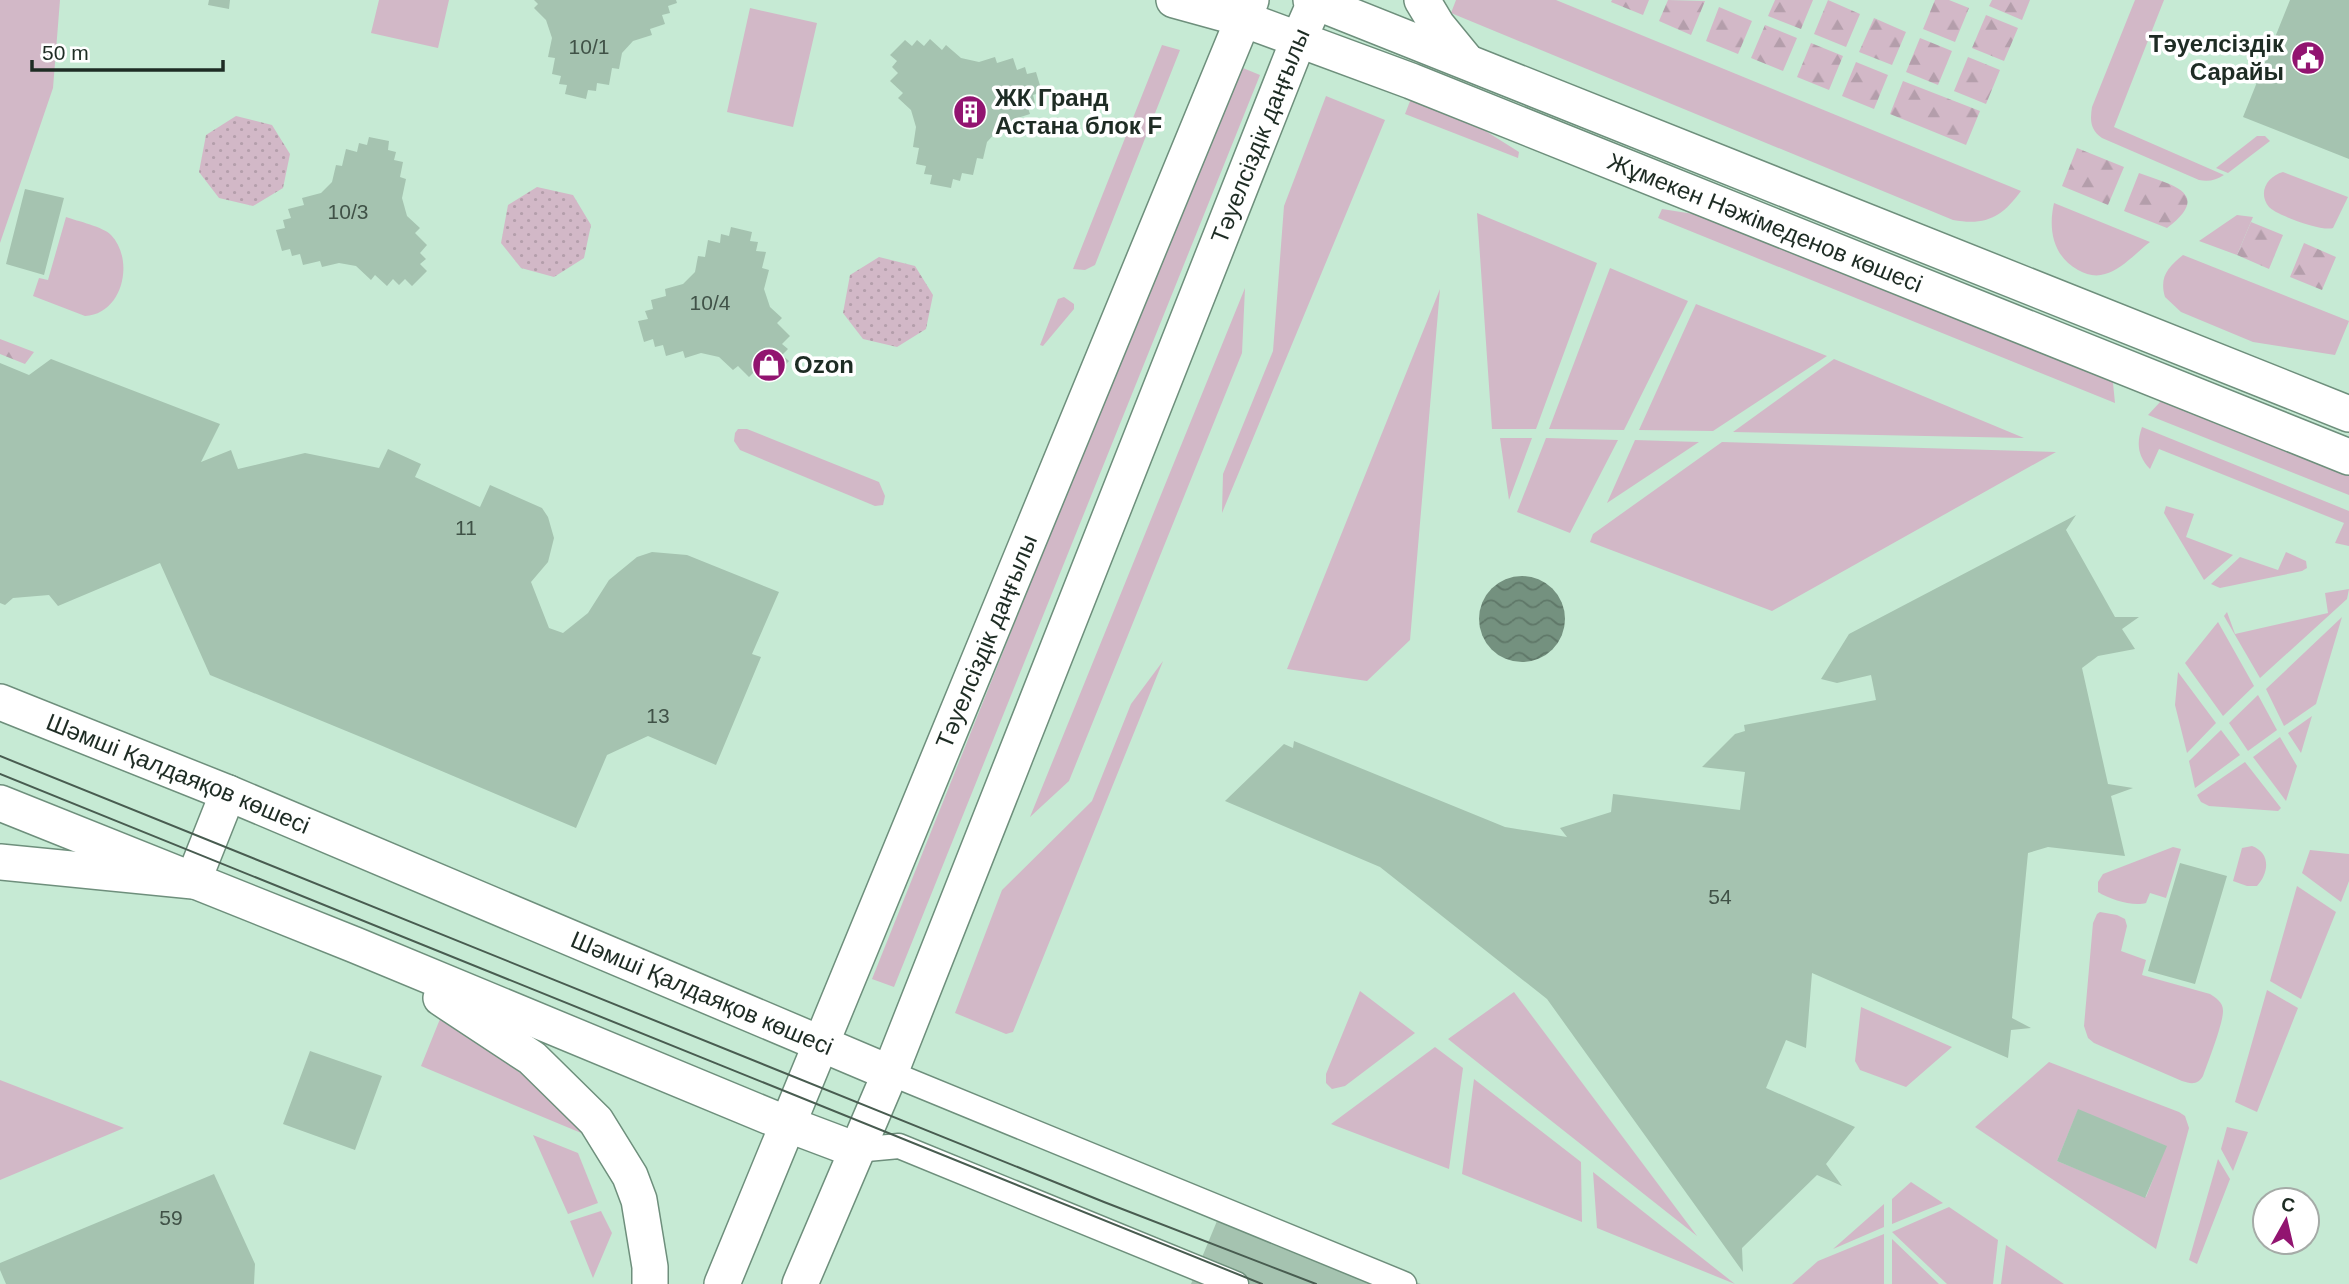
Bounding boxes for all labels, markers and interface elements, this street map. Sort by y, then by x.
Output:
street label: Тәуелсіздік даңғылы [1205,24,1315,247]
scale bar [32,28,222,72]
place label: Тәуелсіздік Сарайы [2149,30,2285,85]
house number: 10/1 [569,35,609,58]
public building icon: Тәуелсіздік Сарайы [2289,39,2327,77]
text: 50 m [42,41,89,64]
place label: ЖК Гранд Астана блок F [994,84,1162,139]
building icon: ЖК Гранд Астана блок F [951,93,989,131]
street label: Жұмекен Нәжімеденов көшесі [1604,147,1926,298]
house number: 10/3 [328,200,368,223]
house number: 10/4 [690,291,731,314]
shop icon: Ozon [750,346,788,384]
place label: Ozon [794,351,854,378]
house number: 11 [455,516,477,539]
street label: Тәуелсіздік даңғылы [930,530,1042,752]
house number: 13 [646,704,670,727]
street label: Шәмші Қалдаяқов көшесі [43,708,314,839]
house number: 54 [1708,885,1732,908]
street label: Шәмші Қалдаяқов көшесі [567,926,837,1060]
north arrow [2251,1186,2321,1256]
text: С [2280,1193,2297,1216]
house number: 59 [159,1206,183,1229]

